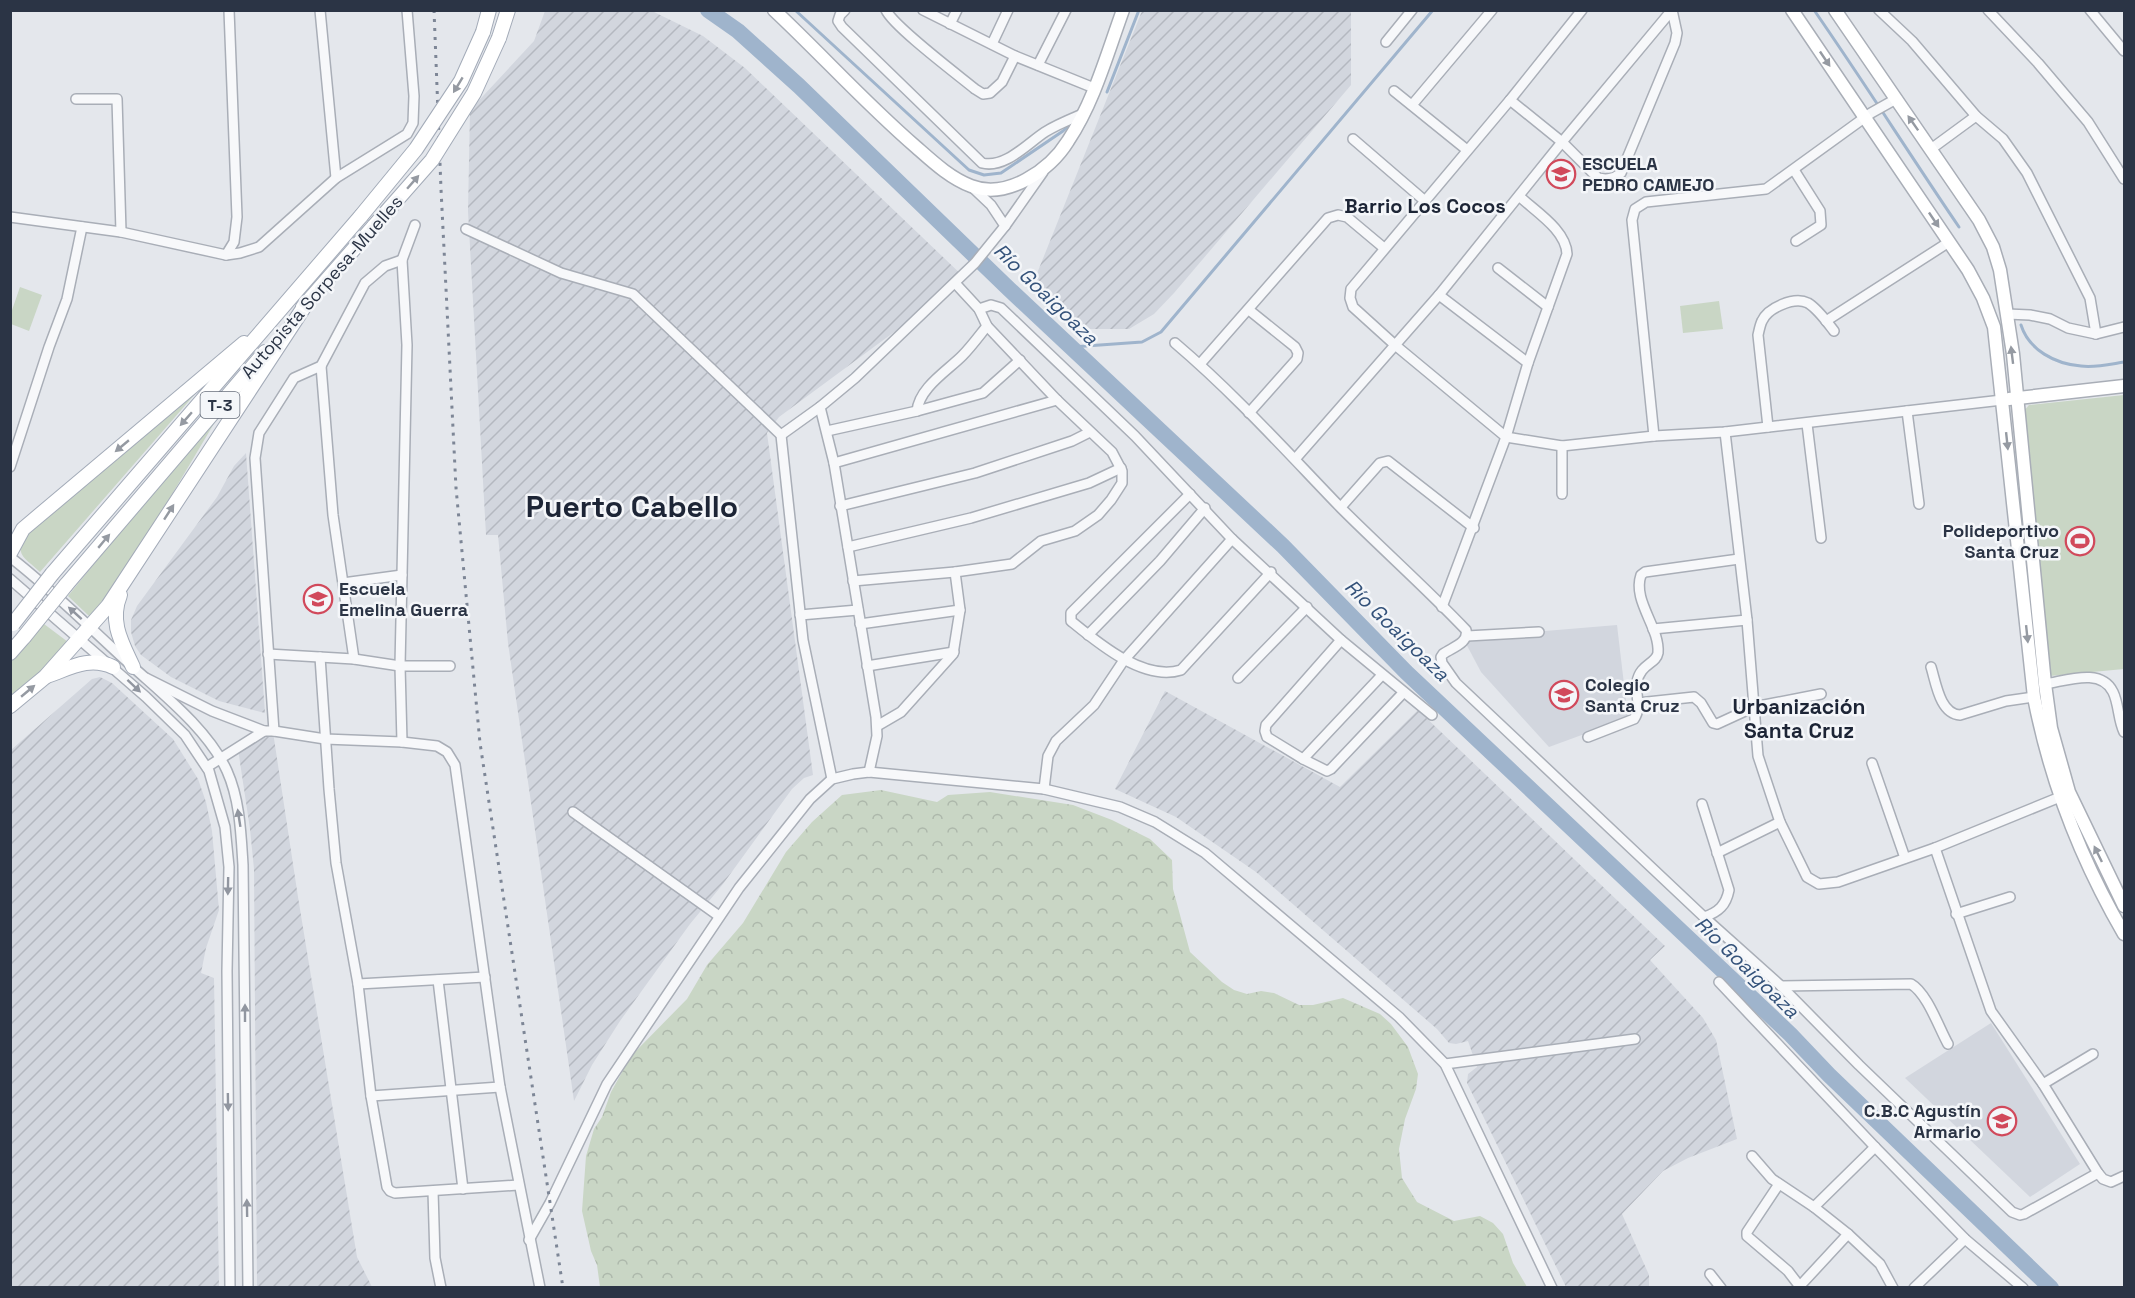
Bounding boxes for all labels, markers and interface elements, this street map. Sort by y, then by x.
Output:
one-way arrow [1819,51,1830,67]
one-way arrow [452,77,463,93]
one-way arrow [1907,115,1919,131]
place label: ESCUELA PEDRO CAMEJO [1582,152,1714,196]
school or university icon: ESCUELA PEDRO CAMEJO [1545,158,1577,190]
one-way arrow [406,174,419,189]
street label: Autopista Sorpesa-Muelles [236,190,407,383]
district label: Barrio Los Cocos [1344,193,1506,219]
one-way arrow [1929,212,1940,229]
water label: Río Goaigoaza [988,238,1104,351]
one-way arrow [2008,345,2017,364]
road number: T-3 [200,392,240,418]
one-way arrow [180,411,193,427]
one-way arrow [2002,431,2012,450]
one-way arrow [115,439,130,452]
district label: Puerto Cabello [526,487,738,526]
one-way arrow [163,504,174,520]
place label: Polideportivo Santa Cruz [1943,519,2059,563]
sports icon: Polideportivo Santa Cruz [2064,525,2096,557]
one-way arrow [97,534,110,549]
water label: Río Goaigoaza [1339,574,1455,687]
place label: Escuela Emelina Guerra [339,577,469,621]
school or university icon: Escuela Emelina Guerra [302,583,334,615]
one-way arrow [68,607,83,620]
one-way arrow [2023,625,2032,644]
place label: Colegio Santa Cruz [1585,673,1679,717]
one-way arrow [126,679,141,692]
school or university icon: Colegio Santa Cruz [1548,679,1580,711]
one-way arrow [20,685,36,698]
district label: Urbanización Santa Cruz [1733,693,1865,744]
one-way arrow [234,809,243,828]
one-way arrow [2094,845,2103,862]
one-way arrow [223,876,233,895]
water label: Río Goaigoaza [1689,911,1805,1024]
one-way arrow [240,1004,250,1023]
one-way arrow [223,1092,233,1111]
place label: C.B.C Agustín Armario [1864,1099,1981,1143]
school or university icon: C.B.C Agustín Armario [1986,1105,2018,1137]
one-way arrow [242,1199,252,1218]

